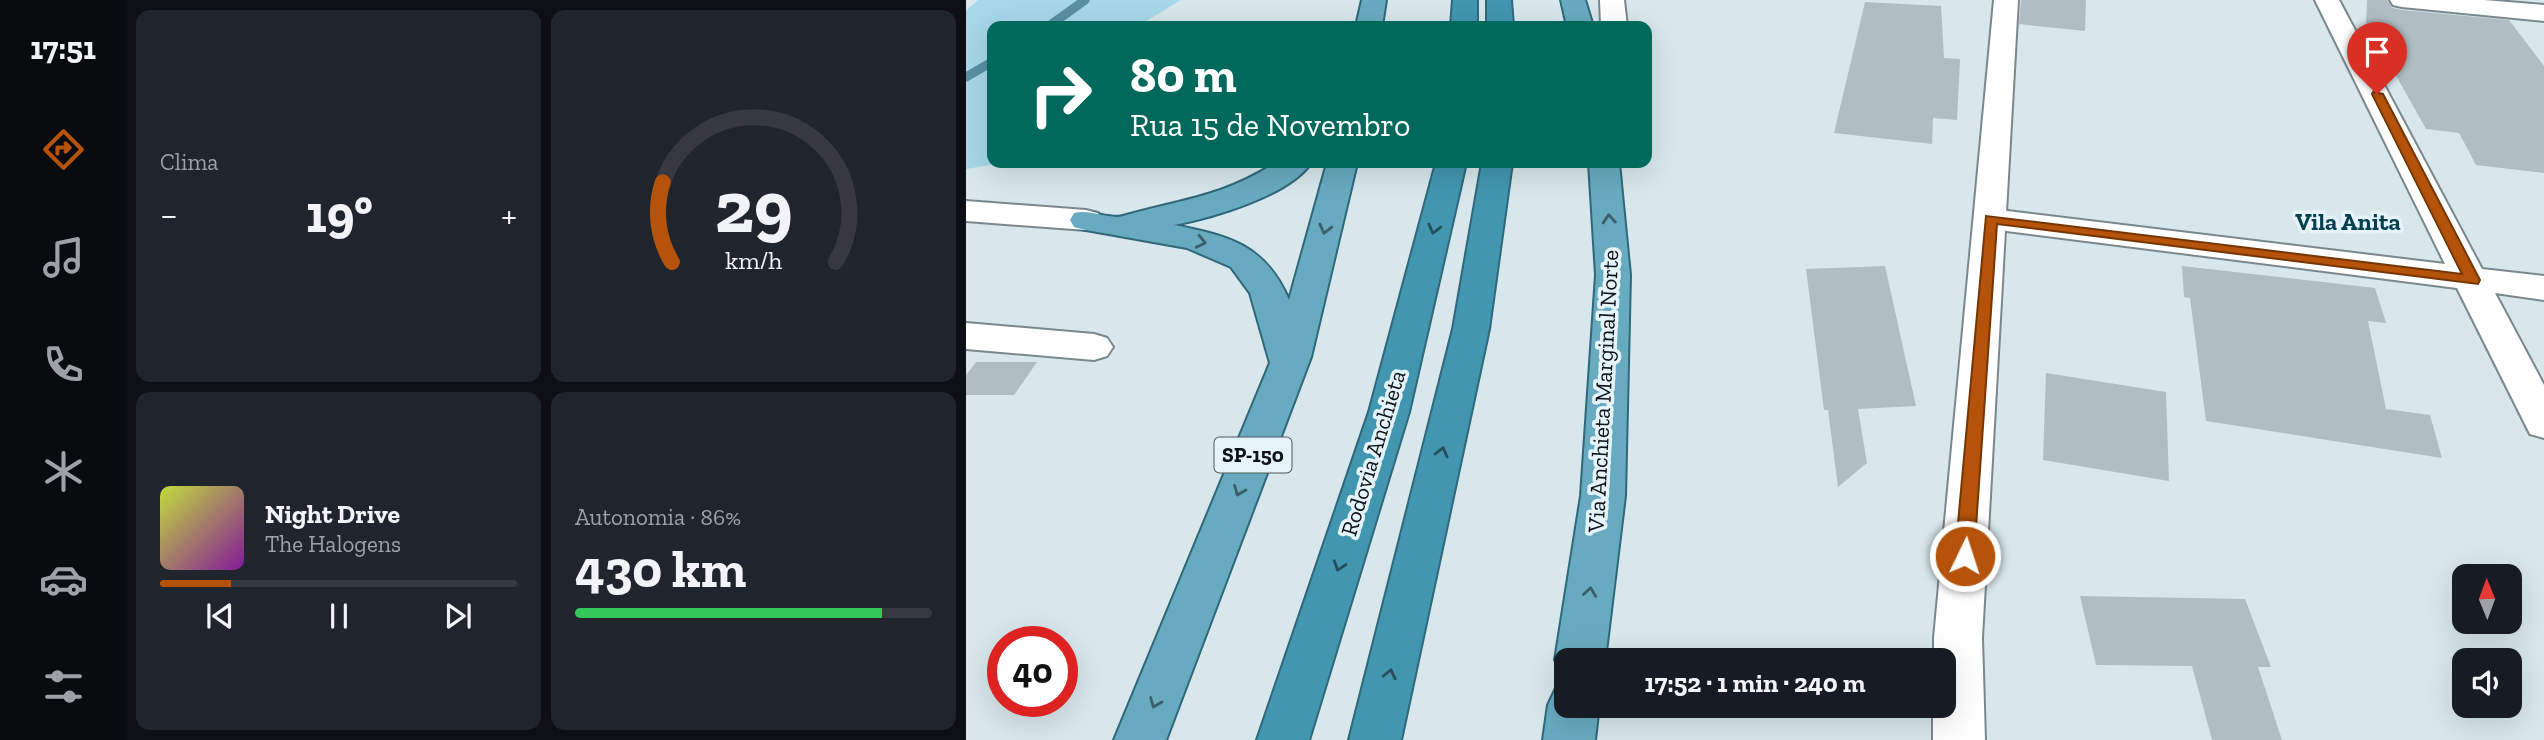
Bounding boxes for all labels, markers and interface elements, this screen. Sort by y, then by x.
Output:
pin [2347,22,2407,94]
text: 17:51 [30,29,96,67]
icon: arrive [2358,33,2396,71]
text: 80 m [1130,46,1237,105]
icon: right [1015,49,1106,140]
text: Rua 15 de Novembro [1130,106,1410,144]
icon: directions [39,125,88,174]
text: Clima [160,148,218,176]
text: 29 [714,163,793,251]
text: 19° [306,183,373,245]
text: − [160,192,178,238]
text: + [501,192,517,238]
district label: Vila Anita [2295,207,2401,236]
one-way arrow [1602,213,1617,224]
one-way arrow [1319,223,1333,235]
one-way arrow [1428,223,1442,235]
icon: music [39,233,88,282]
one-way arrow [1195,234,1207,249]
text: km/h [725,245,782,275]
street label: Via Anchieta Marginal Norte [1582,249,1624,534]
icon: phone [39,340,88,389]
street label: Rodovia Anchieta [1334,367,1412,539]
road number: SP-150 [1214,438,1292,472]
one-way arrow [1434,446,1448,458]
icon: climate [39,447,88,496]
one-way arrow [1233,484,1247,496]
text: Night Drive [265,498,400,530]
text: Autonomia · 86% [575,503,741,531]
position arrow [1928,519,2002,593]
text: The Halogens [265,530,401,558]
text: 430 km [575,538,746,600]
icon: car [39,555,88,604]
one-way arrow [1333,559,1347,571]
north arrow [2452,564,2522,634]
map controls [2452,564,2522,718]
one-way arrow [1582,586,1597,598]
icon: previous [201,597,239,635]
icon: pause [320,597,358,635]
icon: next [439,597,477,635]
speed limit sign: 40 [987,626,1078,717]
button: sound [2452,648,2522,718]
icon: filters [39,662,88,711]
text: 17:52 · 1 min · 240 m [1645,667,1865,699]
one-way arrow [1382,668,1397,680]
one-way arrow [1149,696,1163,708]

